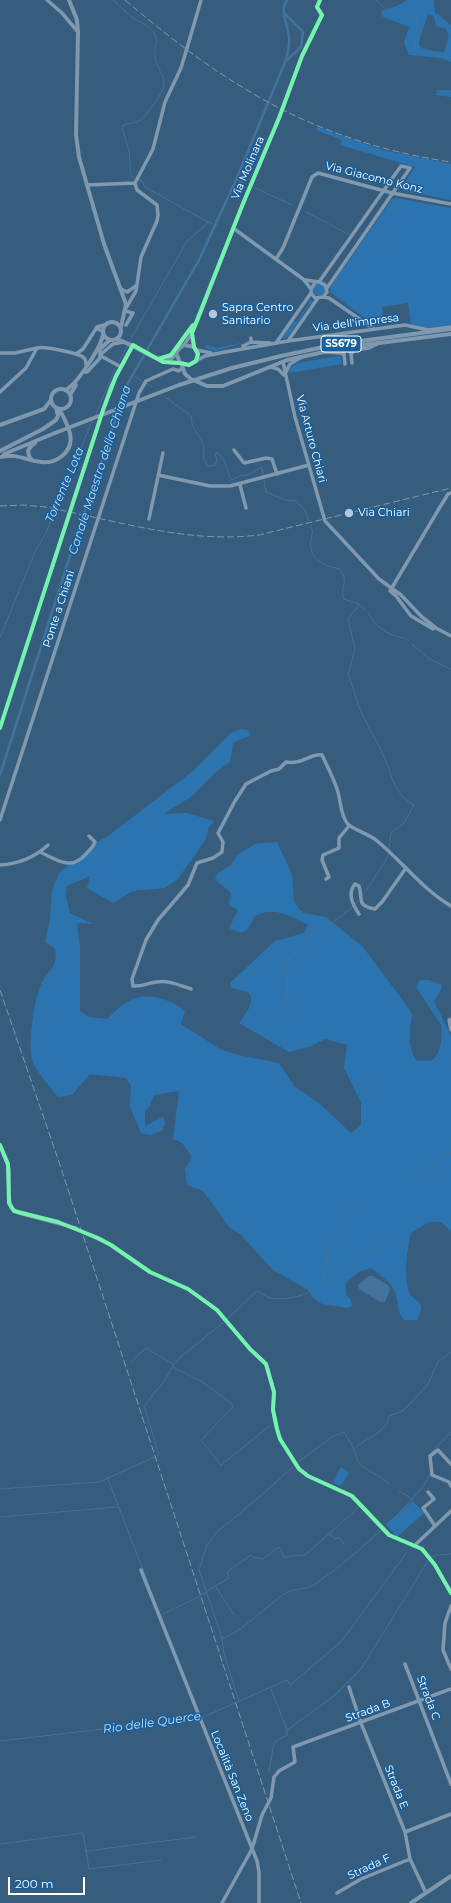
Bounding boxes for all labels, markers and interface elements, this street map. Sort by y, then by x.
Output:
street label: Via Molinara [229,134,267,202]
street label: Via Giacomo Konz [324,160,424,196]
place label: Sapra Centro Sanitario [222,301,293,327]
marker: Sapra Centro Sanitario [207,308,219,320]
street label: Via dell'impresa [312,311,400,335]
road number: SS679 [321,336,361,352]
water label: Canale Maestro della Chiana [66,384,134,556]
street label: Via Arturo Chiari [293,394,329,484]
water label: Torrente Lota [43,445,87,525]
place label: Via Chiari [358,506,410,520]
marker: Via Chiari [343,507,355,519]
street label: Ponte a Chiani [40,569,78,649]
street label: Strada C [414,1674,442,1722]
street label: Strada B [344,1697,392,1725]
water label: Rio delle Querce [102,1709,202,1737]
street label: Località San Zeno [208,1729,256,1823]
street label: Strada E [381,1763,411,1811]
street label: Strada F [346,1851,392,1883]
scale bar [10,1869,87,1895]
text: 200 m [15,1876,54,1891]

